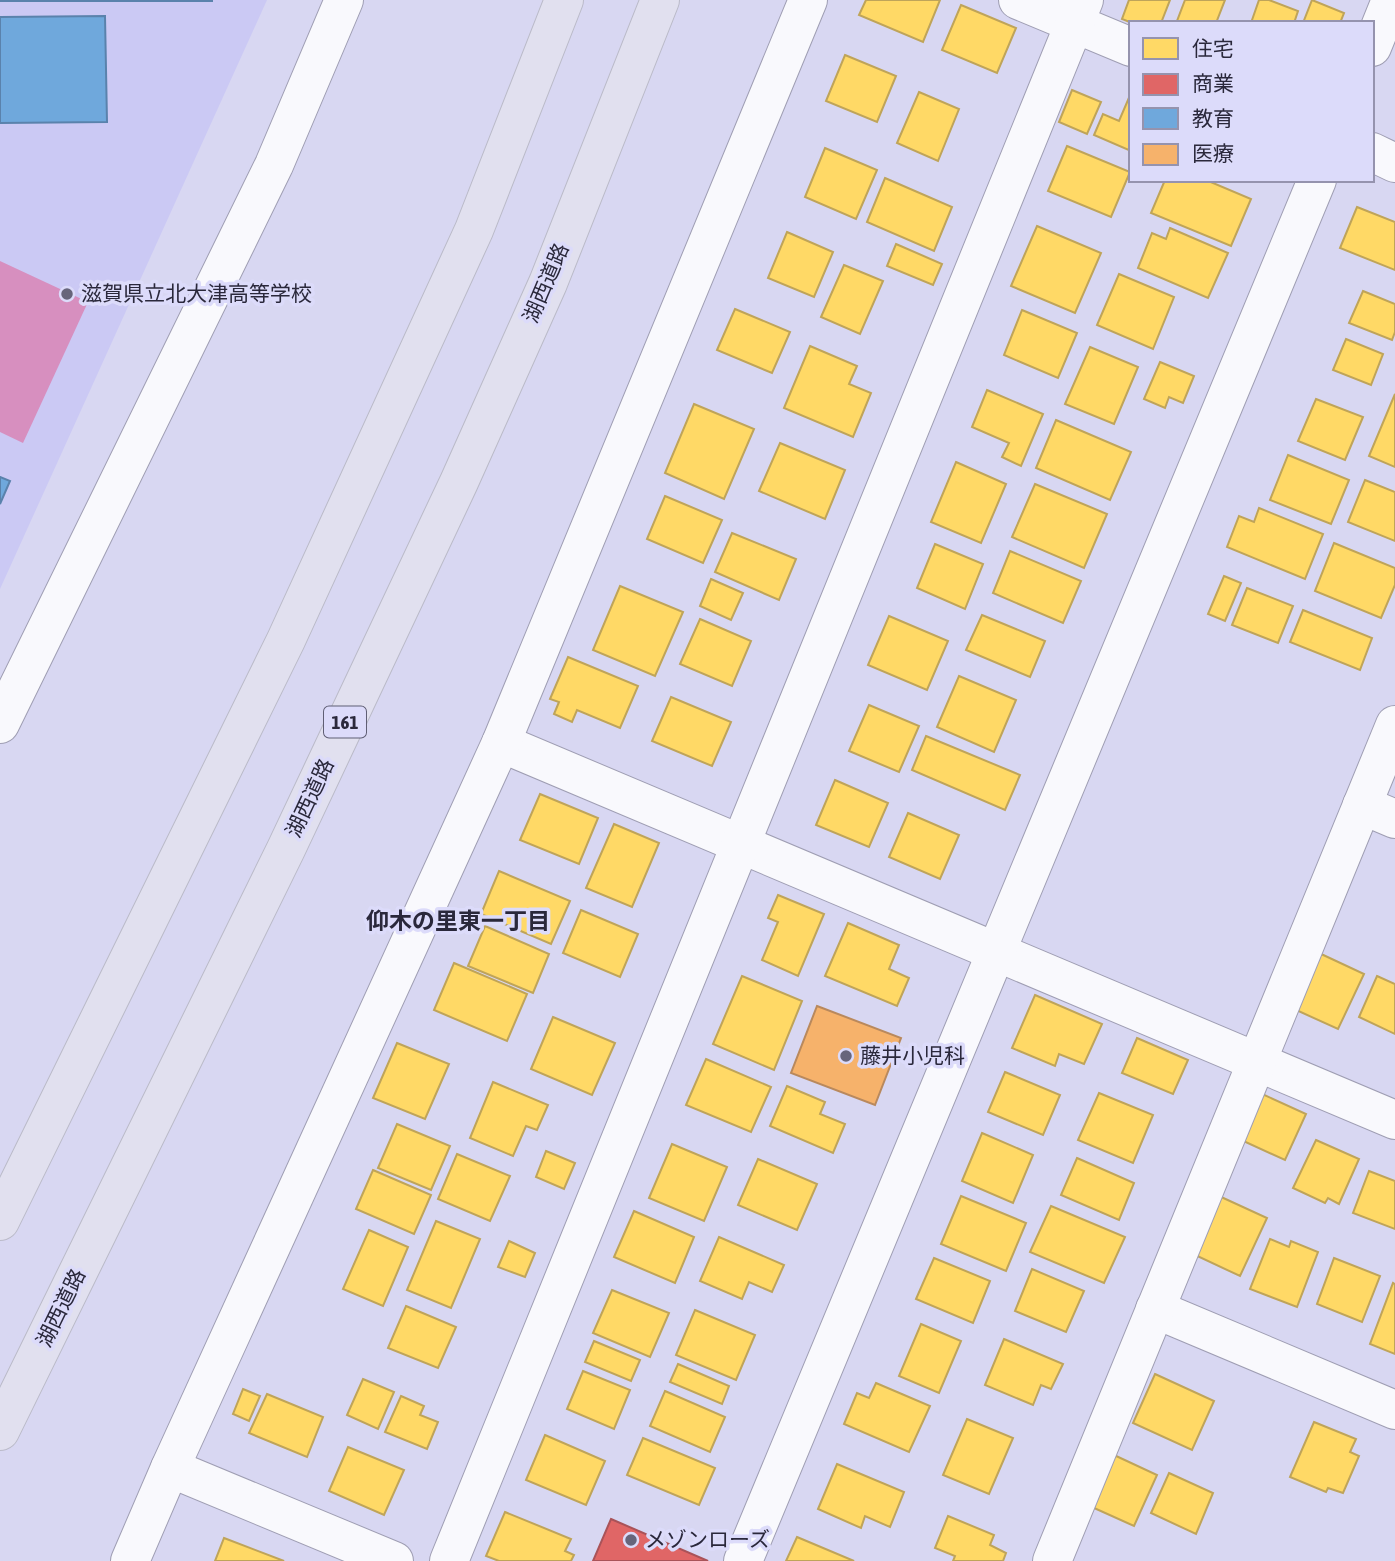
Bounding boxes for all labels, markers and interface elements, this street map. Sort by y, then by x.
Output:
legend [1129,21,1374,182]
text: 住宅 [1192,36,1234,60]
text: 商業 [1192,71,1234,95]
text: 教育 [1192,106,1234,130]
text: 医療 [1192,141,1234,165]
street label: 湖西道路 [518,239,573,326]
place label: 滋賀県立北大津高等学校 [81,281,312,305]
marker: 滋賀県立北大津高等学校 [59,286,75,302]
road number: 161 [324,706,366,737]
street label: 湖西道路 [280,754,338,841]
district label: 仰木の里東一丁目 [366,908,550,934]
place label: 藤井小児科 [860,1043,965,1067]
marker: 藤井小児科 [838,1048,854,1064]
street label: 湖西道路 [31,1265,89,1351]
place label: メゾンローズ [645,1527,770,1551]
marker: メゾンローズ [623,1532,639,1548]

